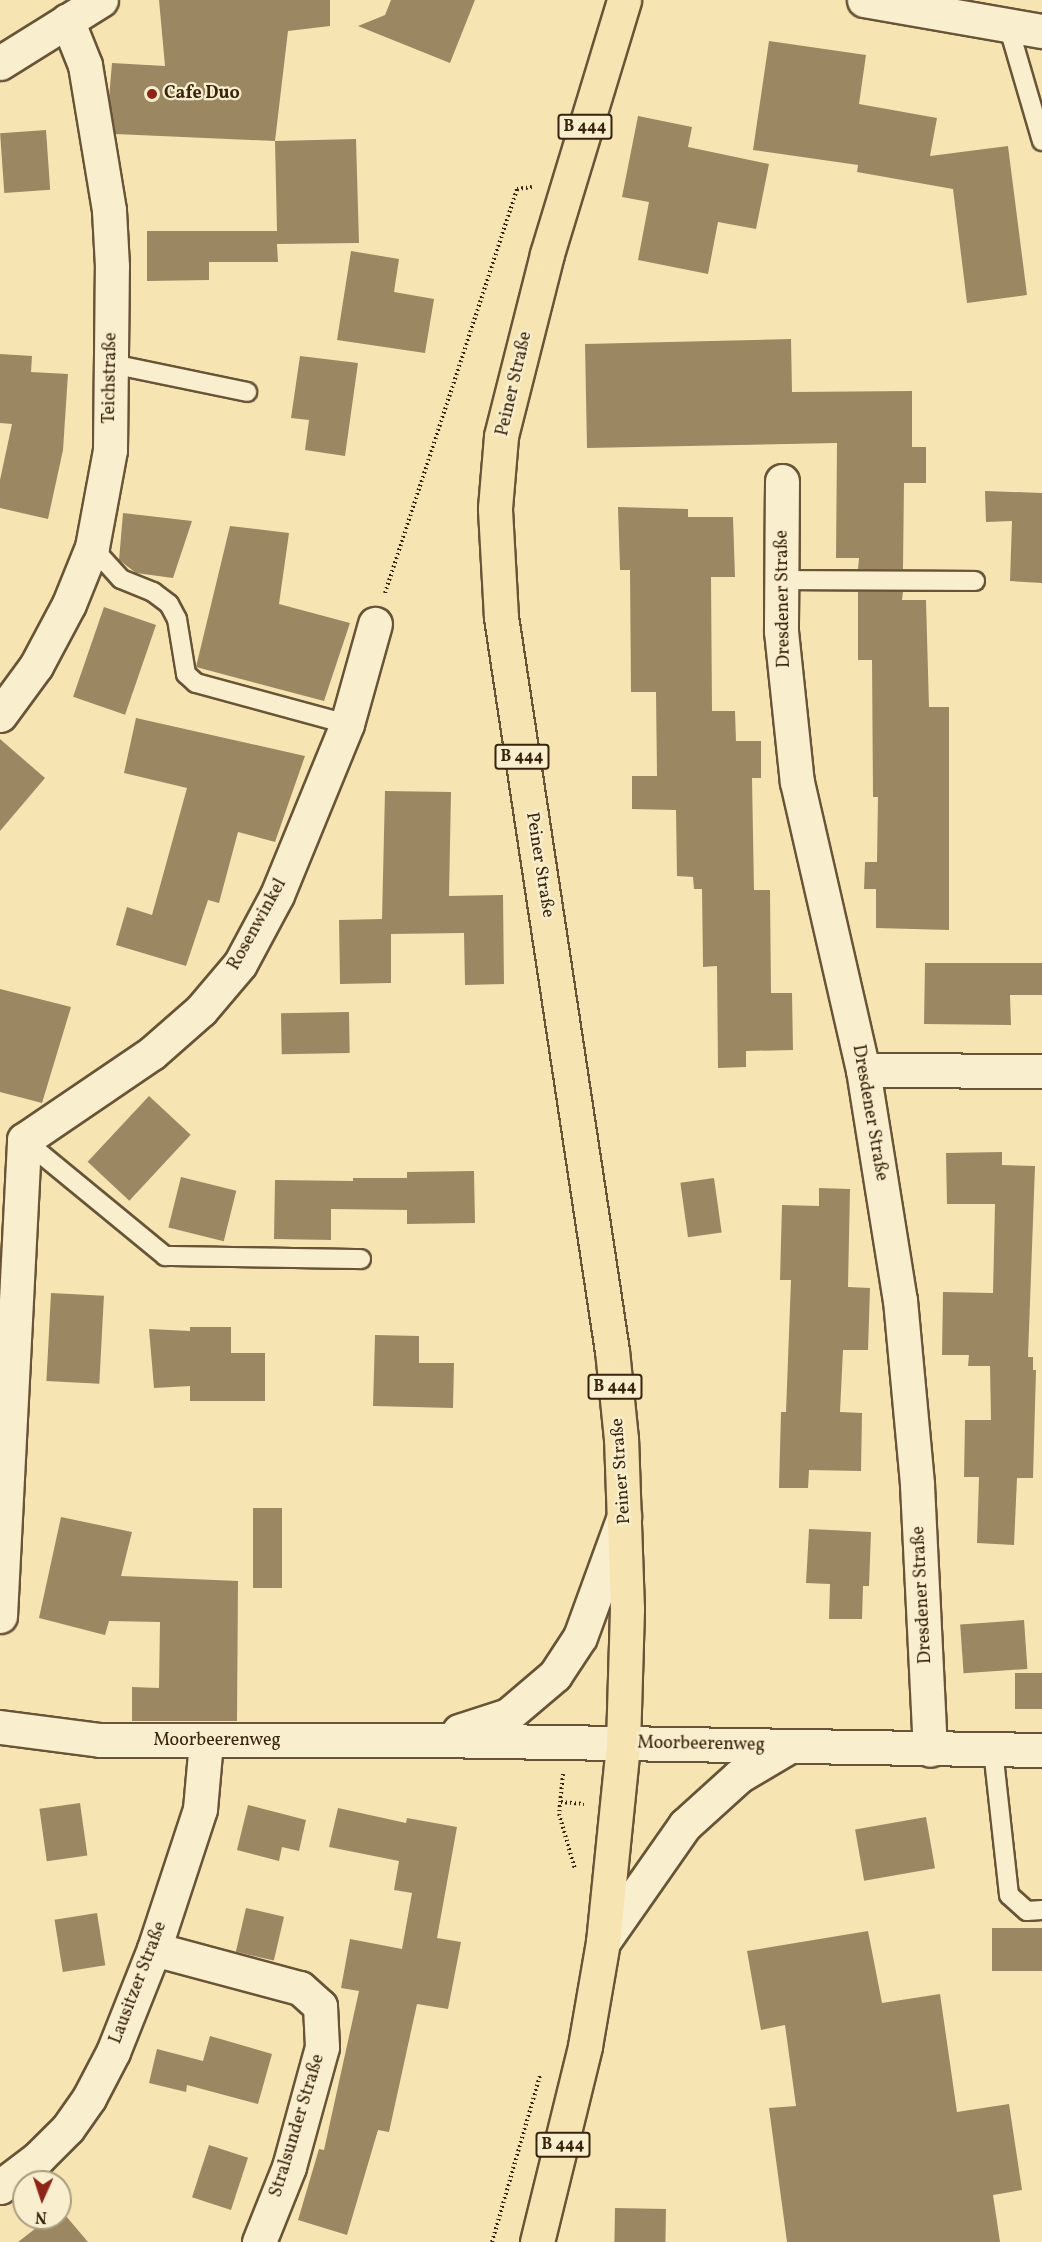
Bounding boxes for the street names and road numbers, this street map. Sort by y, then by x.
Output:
road number: B 444 [556,114,614,140]
street label: Peiner Straße [492,330,538,438]
street label: Teichstraße [99,332,123,424]
street label: Dresdener Straße [772,530,796,668]
road number: B 444 [494,744,550,770]
street label: Peiner Straße [520,811,558,919]
street label: Rosenwinkel [224,875,292,975]
street label: Dresdener Straße [846,1043,892,1183]
road number: B 444 [586,1374,644,1400]
street label: Peiner Straße [608,1417,636,1525]
street label: Dresdener Straße [909,1525,937,1665]
street label: Moorbeerenweg [153,1730,281,1752]
street label: Moorbeerenweg [637,1733,765,1757]
street label: Lausitzer Straße [106,1919,172,2047]
street label: Stralsunder Straße [266,2052,330,2200]
road number: B 444 [534,2132,592,2158]

